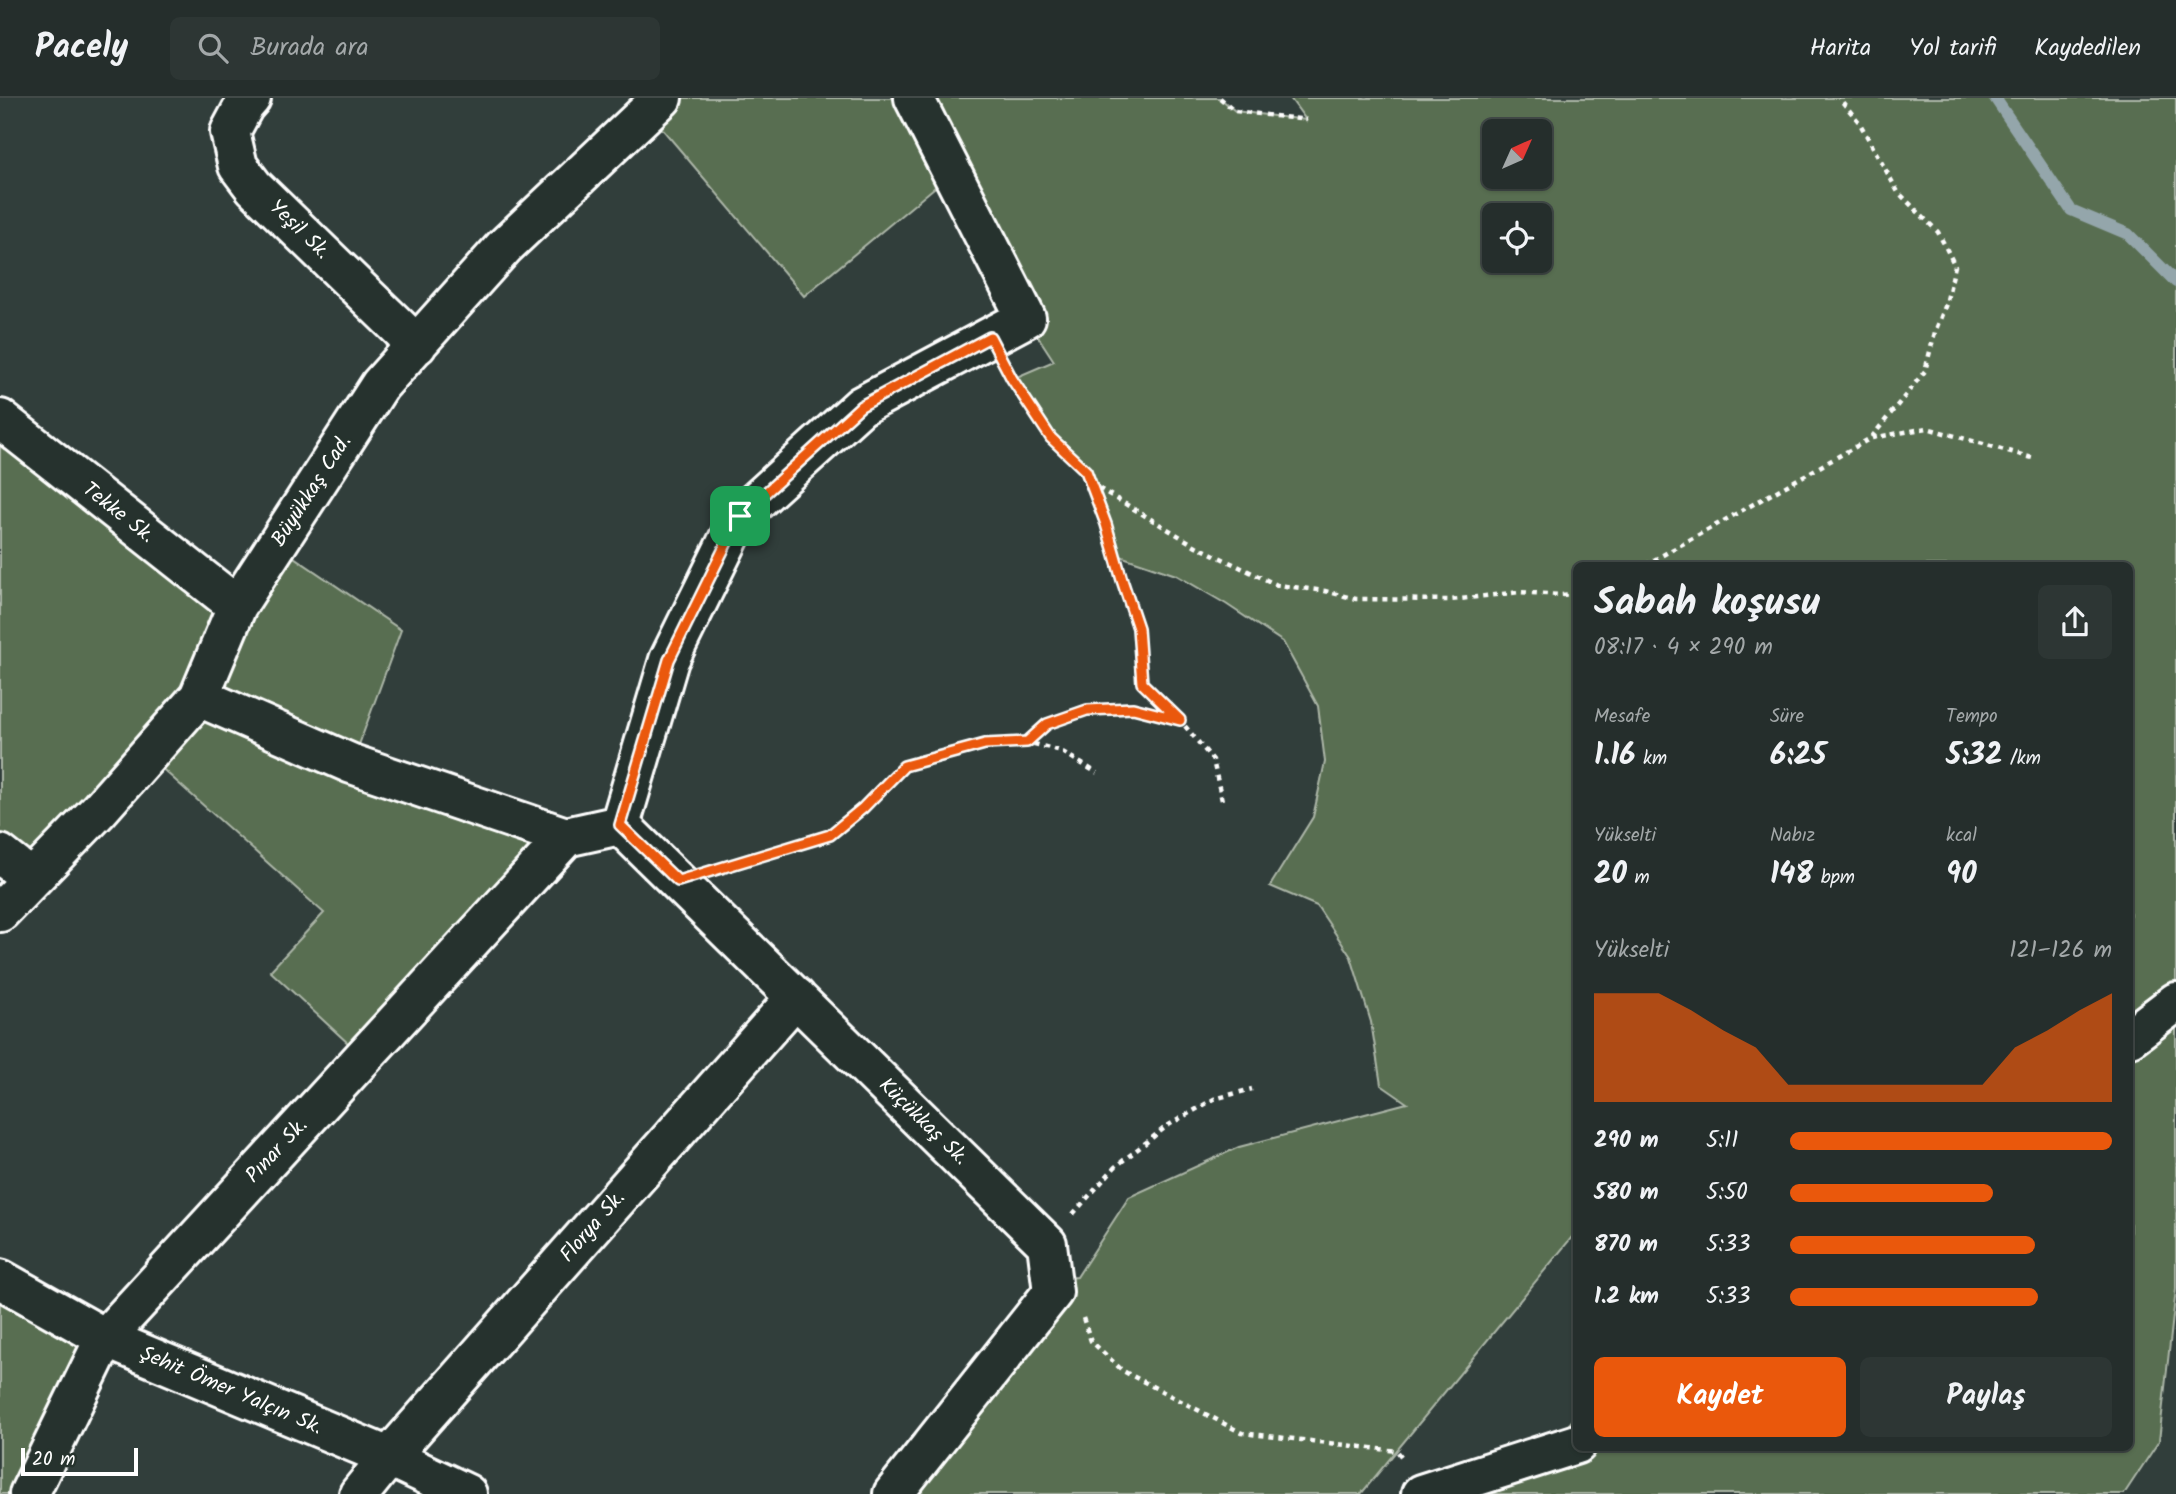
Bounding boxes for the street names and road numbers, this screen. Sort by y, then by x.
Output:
street label: Yeşil Sk. [261,192,337,268]
street label: Büyükkaş Cad. [263,428,361,554]
street label: Tekke Sk. [75,474,161,552]
street label: Küçükkaş Sk. [870,1070,976,1174]
street label: Pınar Sk. [238,1111,316,1191]
street label: Florya Sk. [552,1183,634,1271]
street label: Şehit Ömer Yalçın Sk. [135,1338,327,1444]

